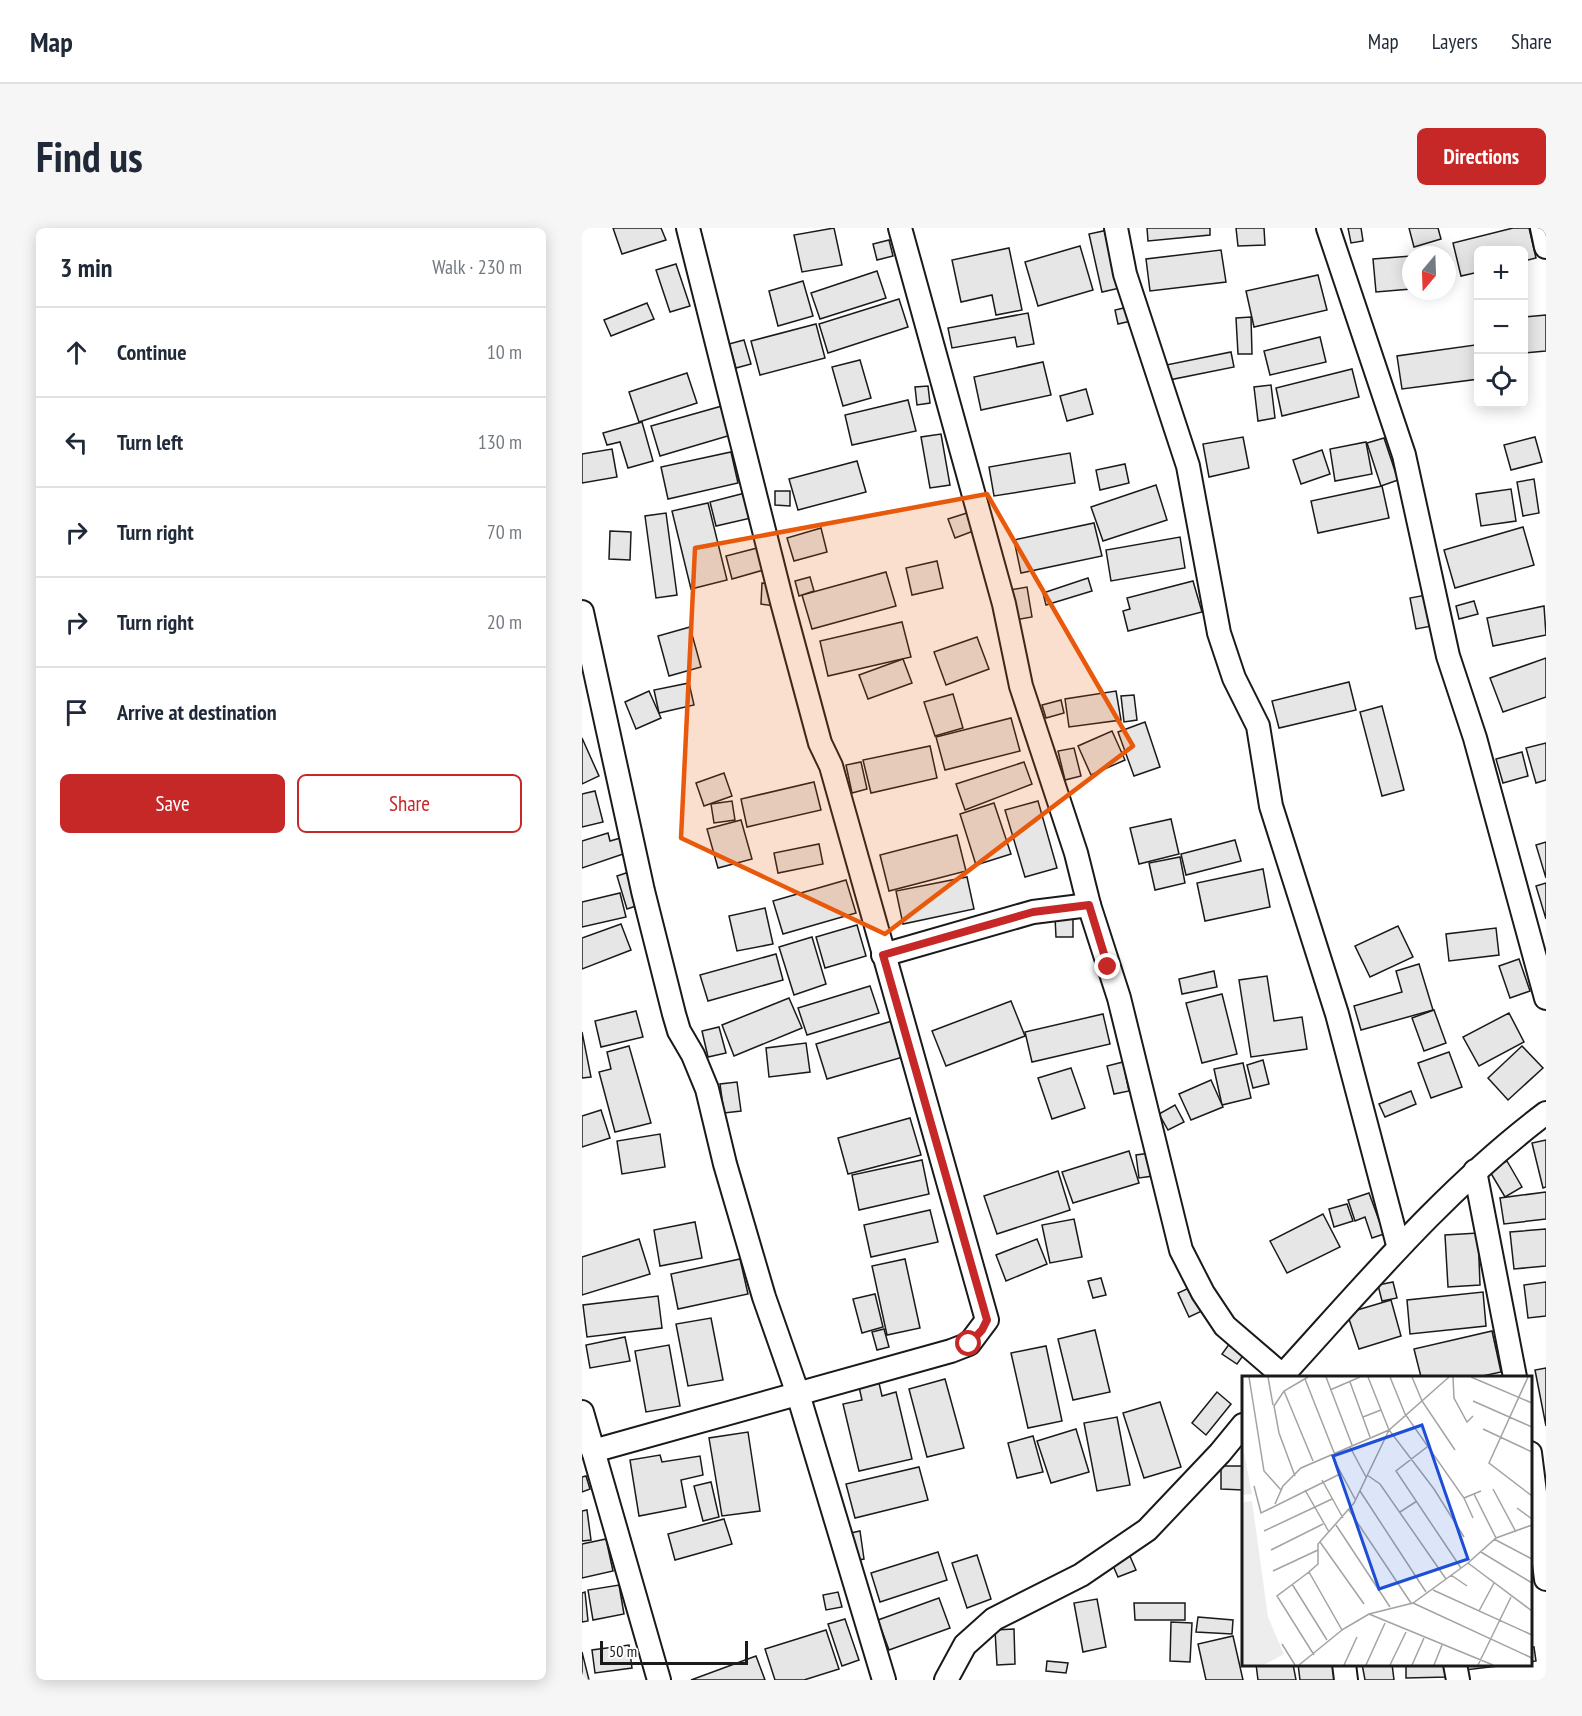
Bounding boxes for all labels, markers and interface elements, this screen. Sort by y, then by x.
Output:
text: Map [30,23,73,60]
text: Map [1368,28,1399,55]
text: Layers [1432,28,1478,55]
text: Share [1511,28,1552,55]
button: Directions [1417,128,1546,185]
text: Find us [36,129,143,184]
north arrow [1402,246,1456,300]
map controls [1474,246,1528,408]
button: + [1474,246,1528,300]
text: 3 min [60,251,113,284]
text: Walk · 230 m [432,254,522,280]
button: − [1474,300,1528,354]
icon: ahead [60,336,93,369]
text: Continue [117,338,187,366]
text: 10 m [487,339,522,365]
button: locate [1474,354,1528,408]
icon: left [60,426,93,459]
text: Turn left [117,428,183,456]
text: 130 m [478,429,522,455]
icon: right [60,516,93,549]
text: Turn right [117,518,194,546]
text: 70 m [487,519,522,545]
icon: right [60,606,93,639]
text: Turn right [117,608,194,636]
text: 20 m [487,609,522,635]
icon: arrive [60,696,93,729]
text: Arrive at destination [117,698,277,726]
button: Save [60,774,285,833]
button: Share [297,774,522,833]
route end [1094,953,1120,979]
route start [955,1330,981,1356]
inset map [1242,1376,1531,1665]
scale bar [600,1638,748,1666]
text: 50 m [609,1641,637,1661]

